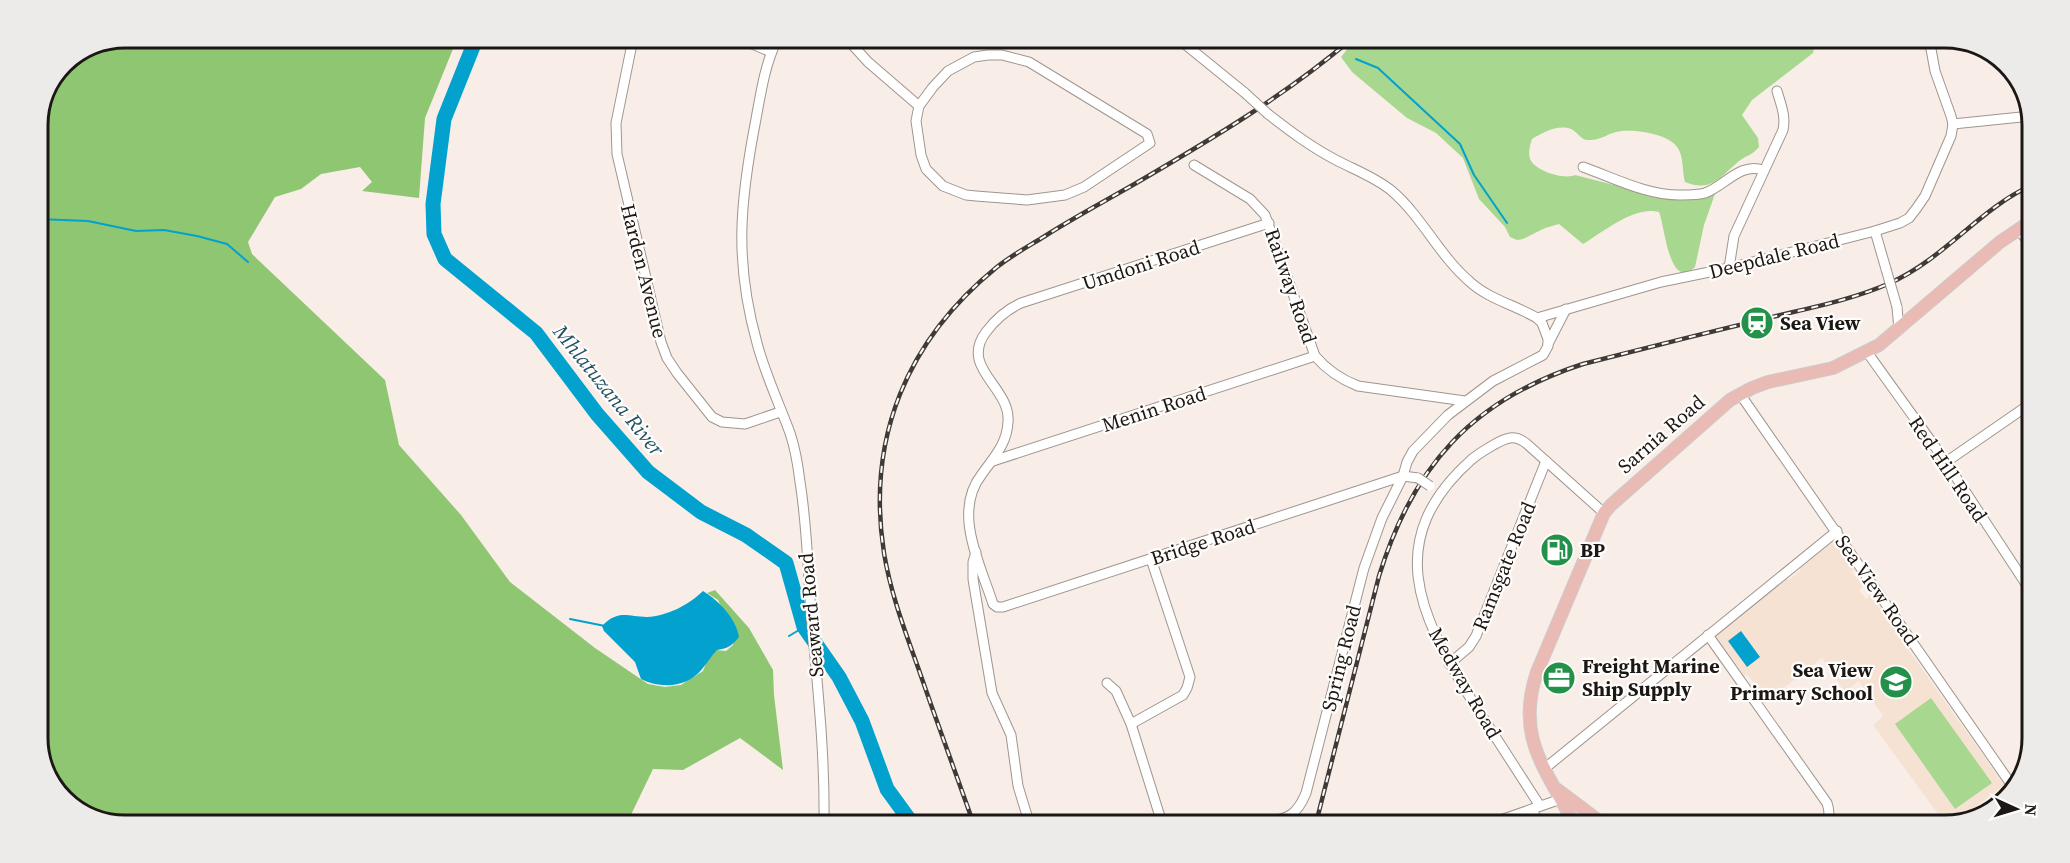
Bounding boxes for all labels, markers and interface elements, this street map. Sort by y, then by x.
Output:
street label: Harden Avenue [614,201,674,341]
street label: Railway Road [1258,225,1324,348]
street label: Deepdale Road [1706,226,1843,286]
street label: Umdoni Road [1078,233,1204,297]
station icon: Sea View [1739,305,1775,341]
place label: Sea View [1780,309,1861,337]
water label: Mhlatuzana River [546,317,671,462]
street label: Menin Road [1098,379,1210,439]
street label: Sarnia Road [1611,388,1711,480]
street label: Red Hill Road [1902,410,1994,528]
street label: Ramsgate Road [1465,497,1543,635]
street label: Bridge Road [1147,512,1260,572]
street label: Sea View Road [1829,529,1926,651]
fuel station icon: BP [1539,532,1575,568]
place label: BP [1580,536,1605,564]
street label: Seaward Road [792,551,830,678]
street label: Spring Road [1314,601,1368,714]
street label: Medway Road [1422,622,1508,744]
place label: Freight Marine Ship Supply [1582,652,1720,703]
place label: Sea View Primary School [1730,656,1873,707]
office icon: Freight Marine Ship Supply [1541,660,1577,696]
school or university icon: Sea View Primary School [1878,664,1914,700]
north arrow [1986,779,2046,839]
text: N [2020,803,2042,817]

